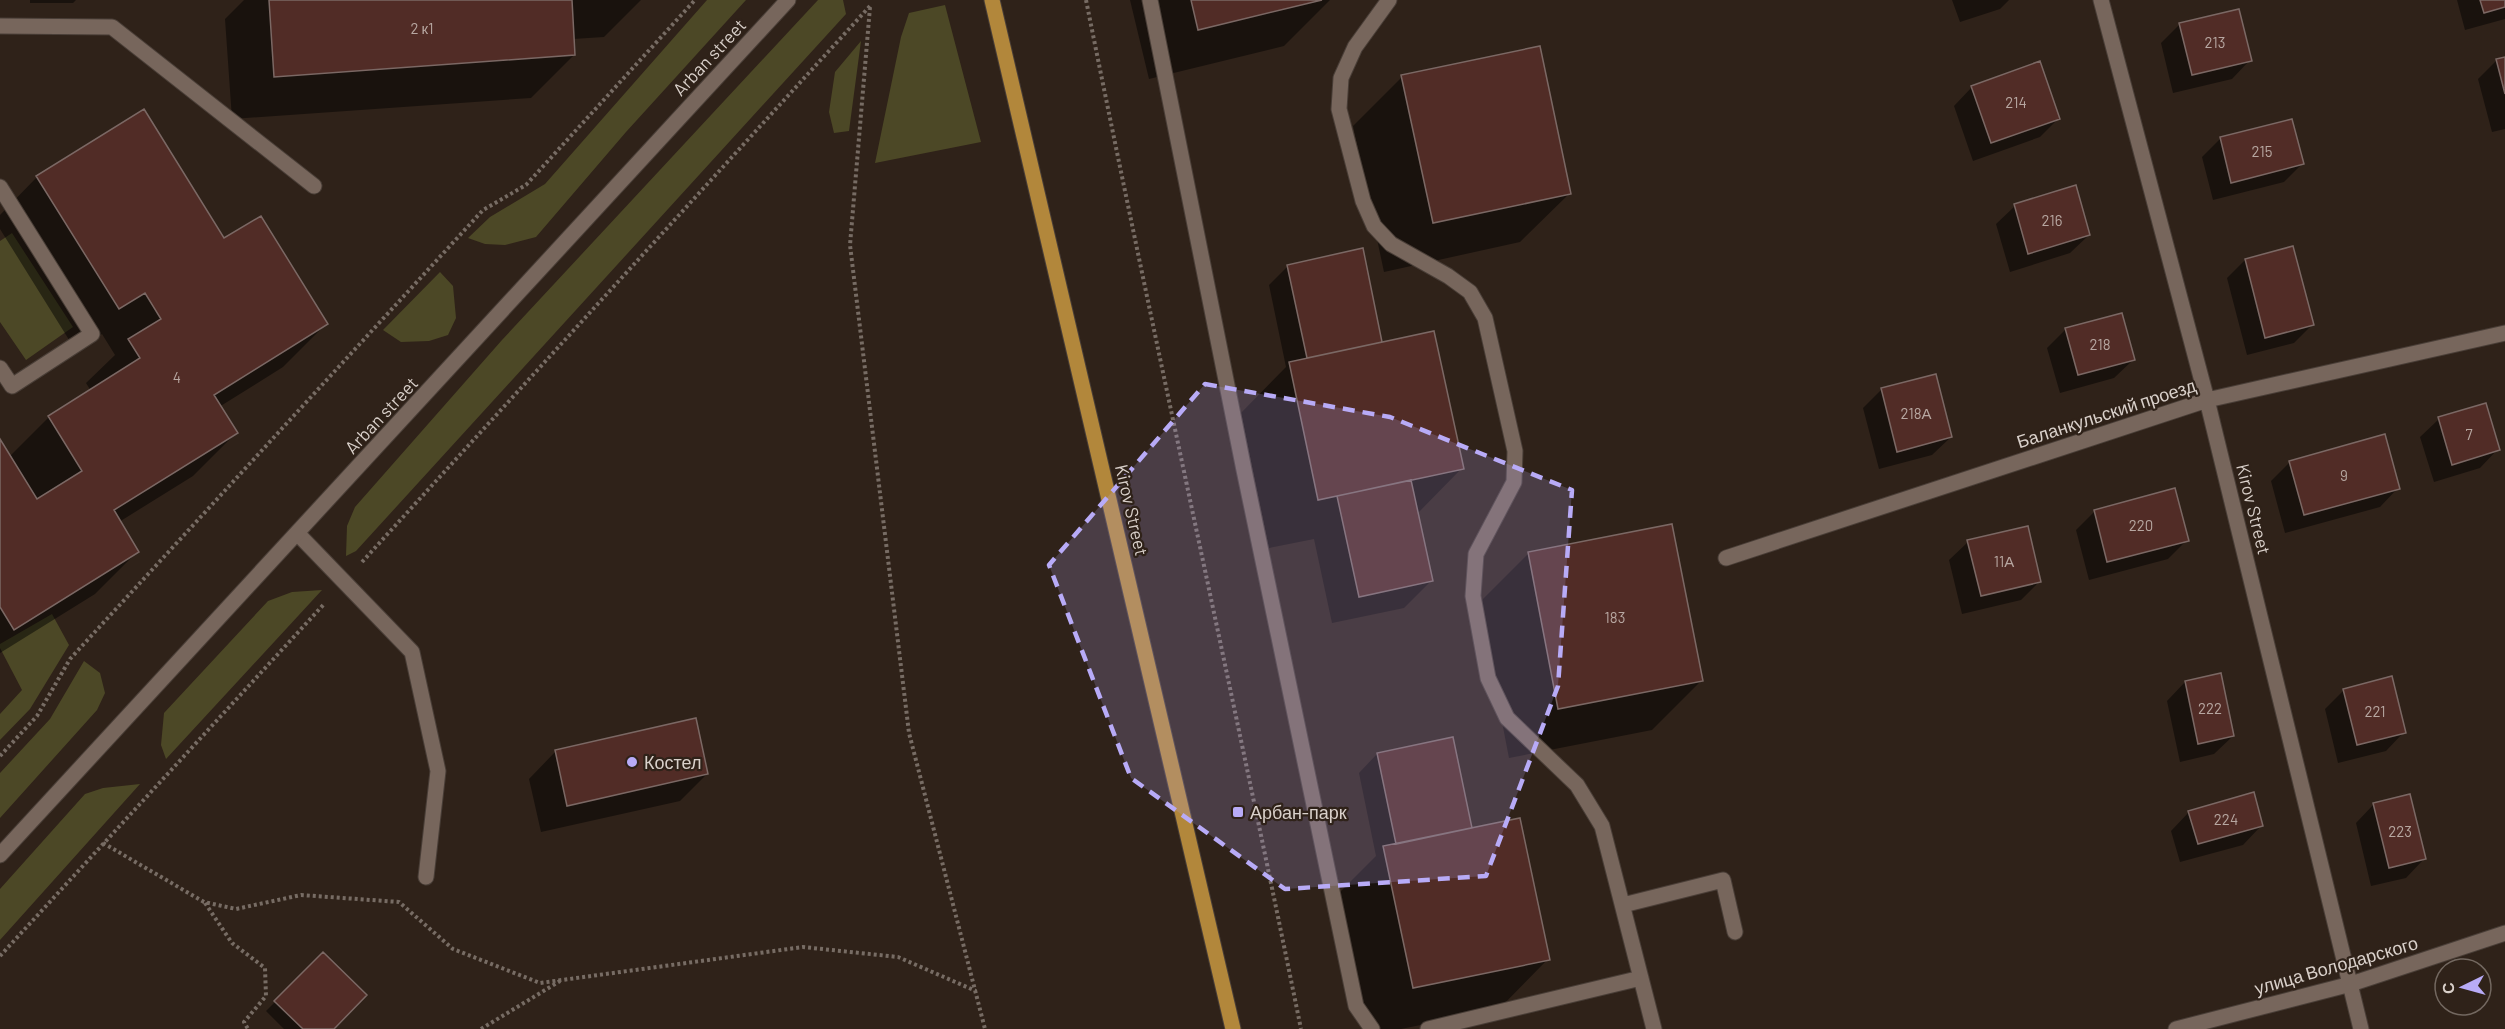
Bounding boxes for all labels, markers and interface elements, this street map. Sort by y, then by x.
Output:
street label: Arban street [668,14,750,100]
house number: 2 к1 [411,19,433,37]
house number: 213 [2205,33,2225,51]
house number: 214 [2005,93,2027,111]
house number: 215 [2252,142,2272,160]
house number: 216 [2042,211,2062,229]
house number: 218 [2090,335,2110,353]
house number: 4 [173,368,181,386]
street label: Arban street [340,372,422,458]
street label: Баланкульский проезд [2014,373,2199,452]
house number: 218А [1901,404,1931,422]
house number: 7 [2465,425,2473,443]
street label: Kirov Street [2232,461,2276,557]
street label: Kirov Street [1111,462,1153,558]
house number: 9 [2340,466,2348,484]
house number: 220 [2129,516,2153,534]
house number: 11А [1994,552,2014,570]
house number: 183 [1605,608,1625,626]
house number: 222 [2198,699,2222,717]
house number: 221 [2364,702,2386,720]
place label: Костел [644,751,701,773]
marker: Костел [625,755,639,769]
place label: Арбан-парк [1250,801,1347,823]
marker: Арбан-парк [1231,805,1245,819]
house number: 224 [2214,810,2238,828]
house number: 223 [2388,822,2412,840]
street label: улица Володарского [2252,931,2420,999]
north arrow [2433,957,2493,1017]
text: С [2438,981,2458,995]

